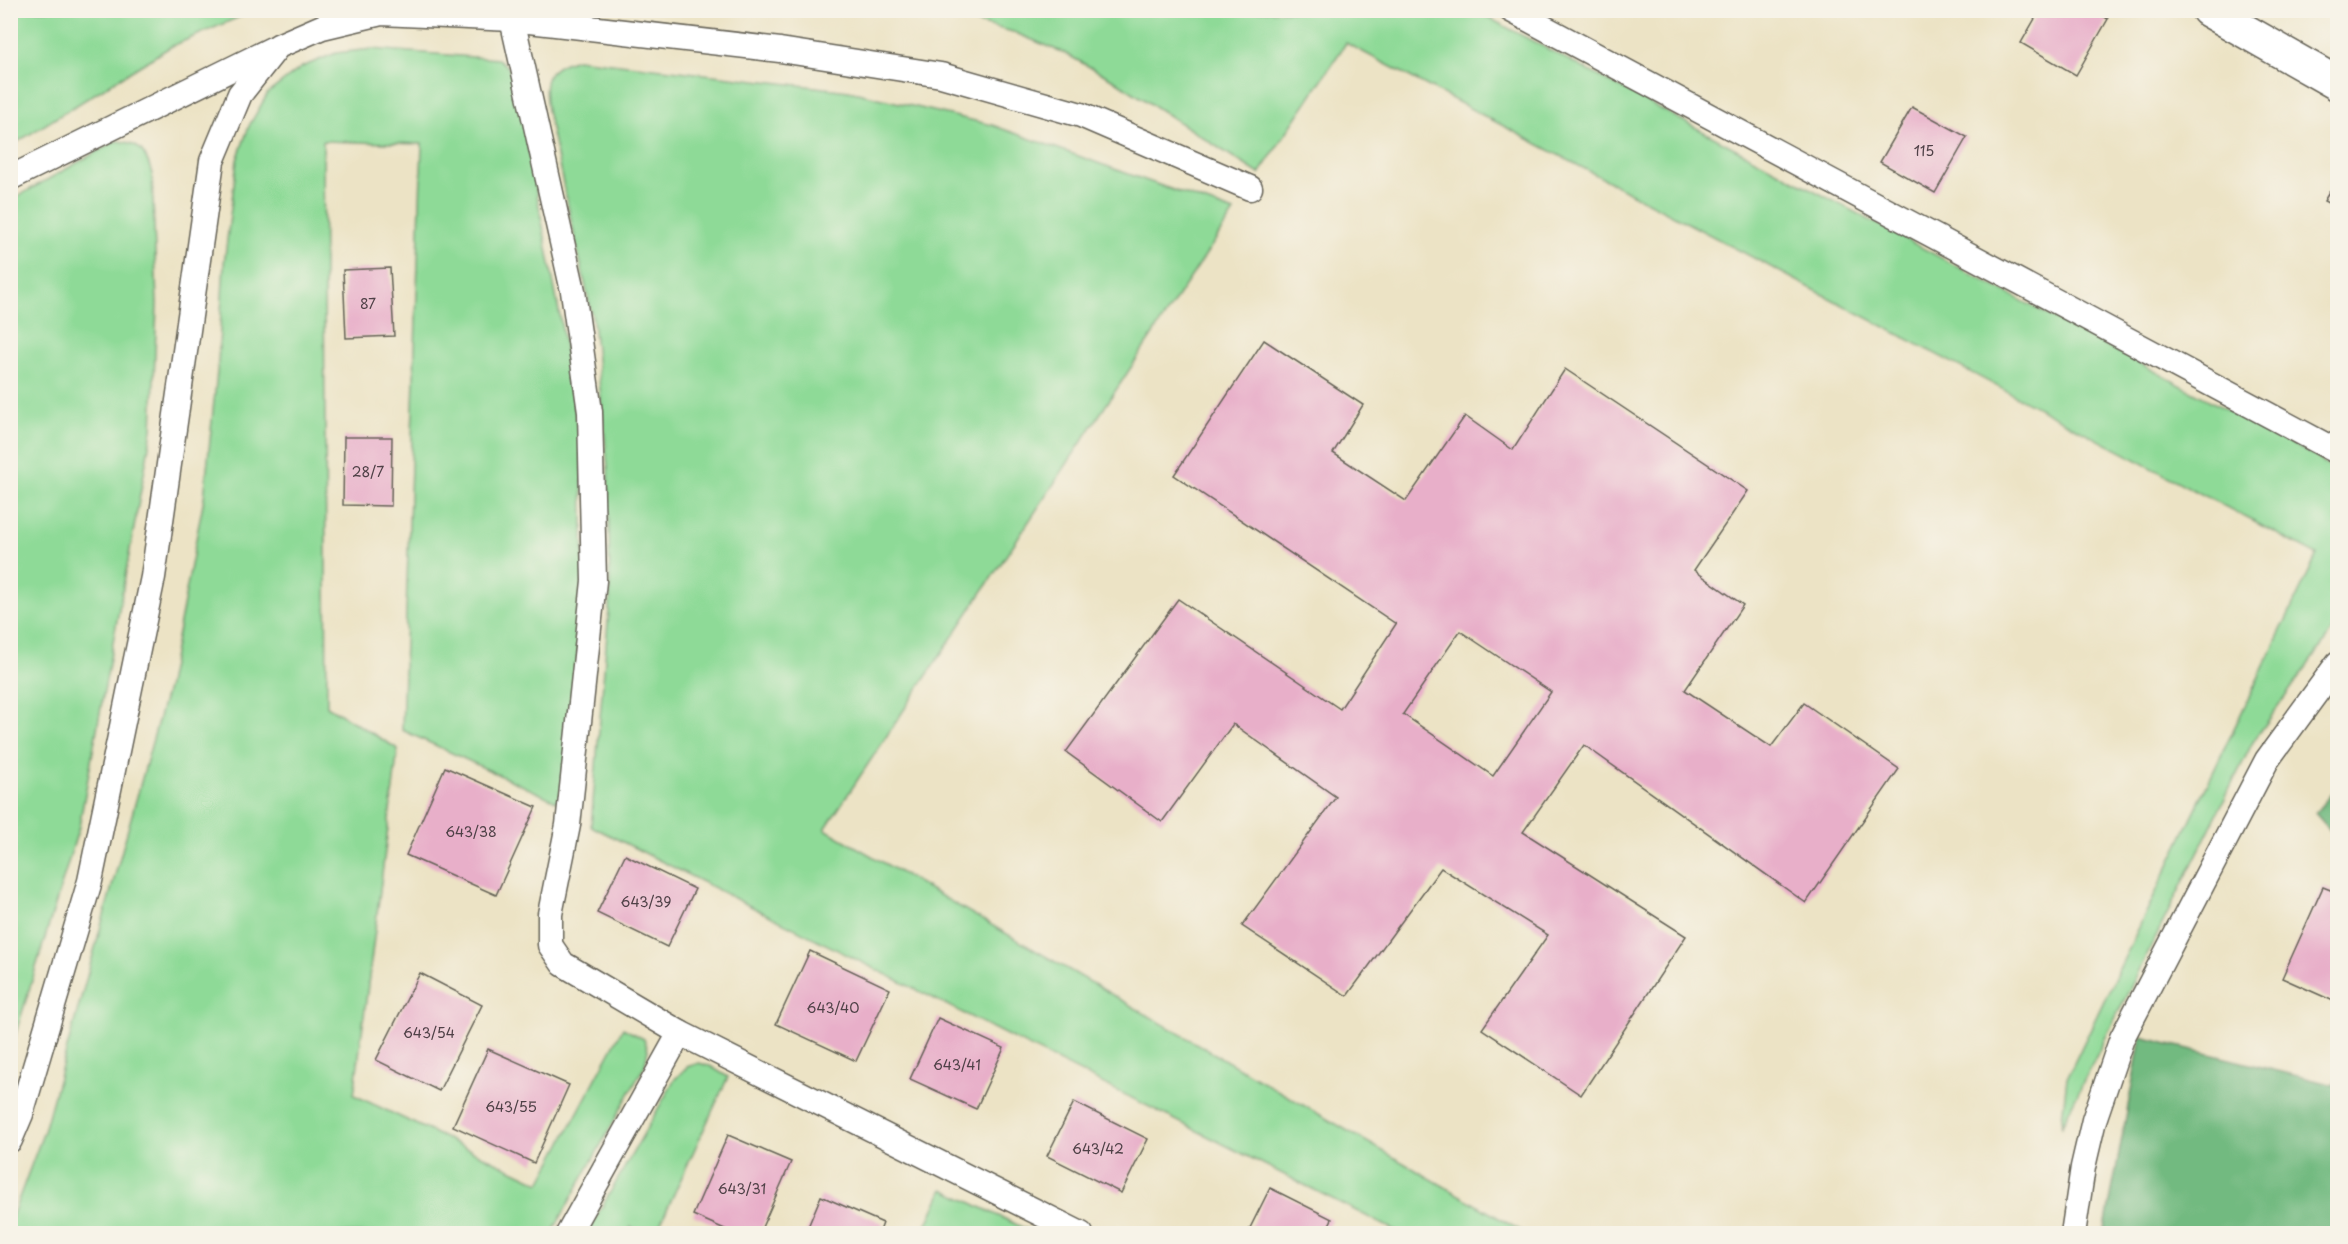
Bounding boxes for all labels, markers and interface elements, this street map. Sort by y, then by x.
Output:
house number: 115 [1914,140,1934,161]
house number: 87 [360,293,376,314]
house number: 28/7 [352,461,384,482]
house number: 643/38 [445,821,497,842]
house number: 643/39 [621,891,671,912]
house number: 643/40 [807,997,859,1018]
house number: 643/54 [403,1022,455,1043]
house number: 643/41 [933,1054,981,1075]
house number: 643/55 [485,1096,537,1117]
house number: 643/42 [1072,1138,1124,1159]
house number: 643/31 [718,1178,766,1199]

